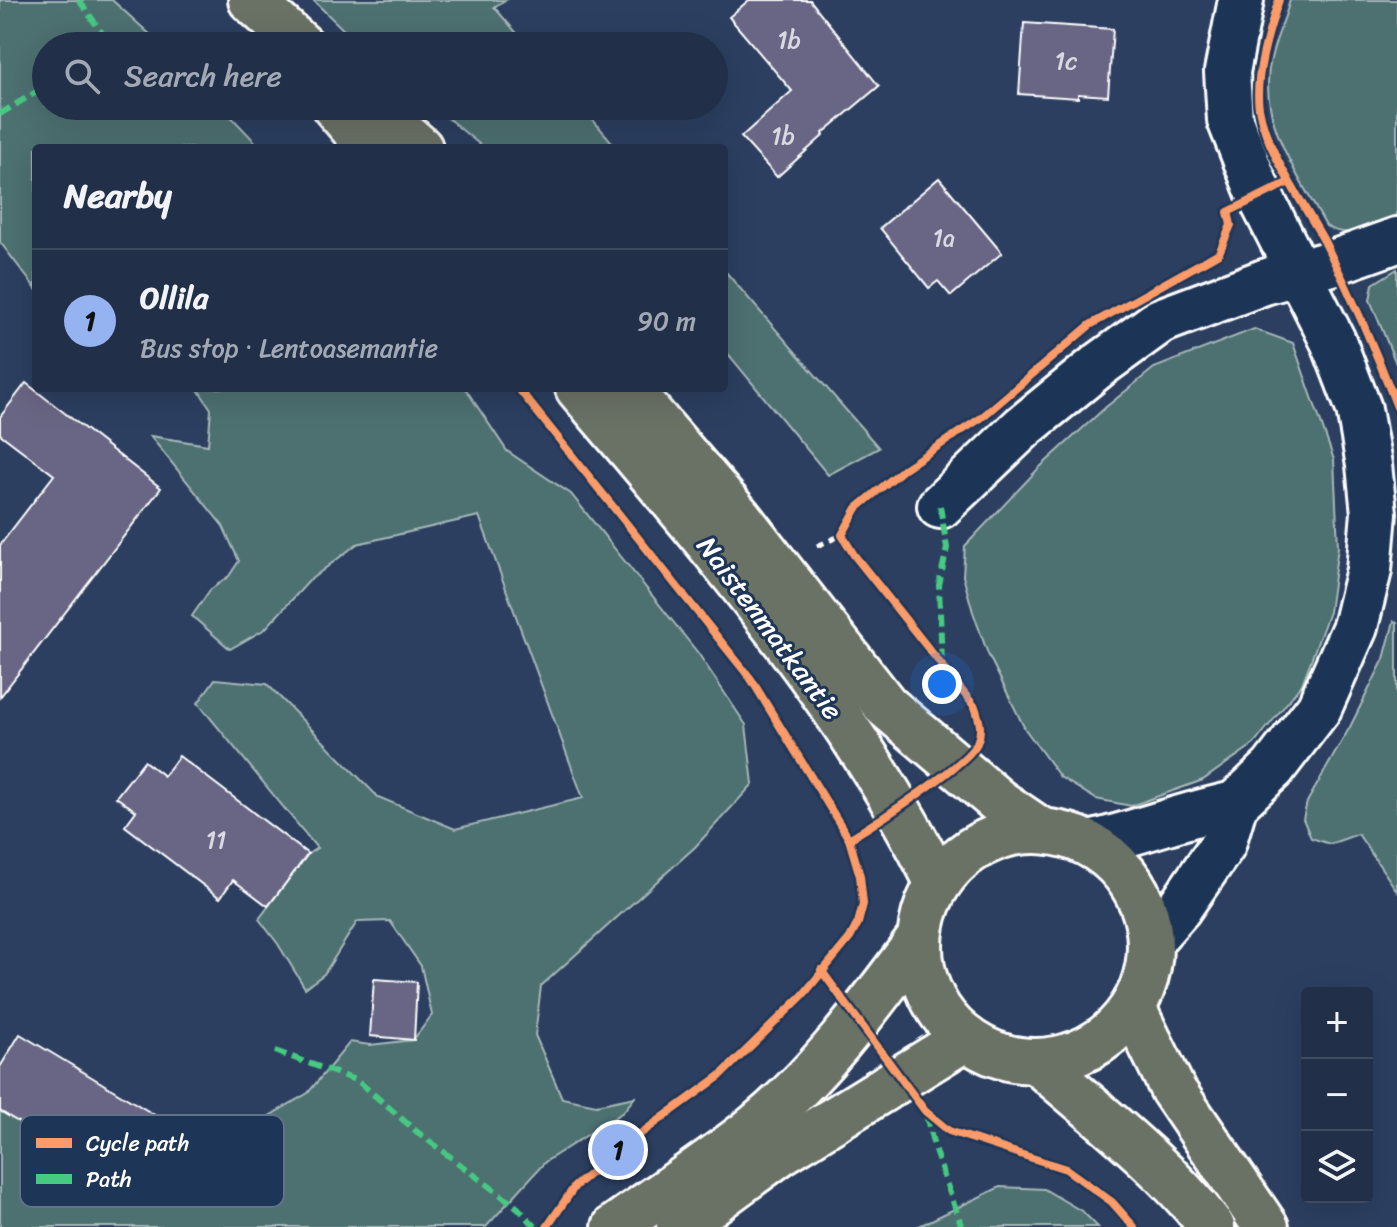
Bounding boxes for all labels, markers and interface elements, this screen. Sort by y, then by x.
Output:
house number: 1b [777,19,801,61]
search box [32,32,728,120]
house number: 1c [1055,40,1077,82]
text: Search here [124,49,282,103]
icon: search [60,54,104,98]
house number: 1b [771,115,795,157]
text: Nearby [64,166,172,226]
house number: 1a [933,217,955,259]
text: Ollila [140,271,208,325]
text: 1 [84,298,96,344]
text: 90 m [637,298,696,344]
text: Bus stop · Lentoasemantie [140,325,438,371]
street label: Naistenmatkantie [684,525,856,731]
your location [922,664,962,704]
house number: 11 [206,819,226,861]
map controls [1301,987,1373,1203]
button: + [1301,987,1373,1059]
button: − [1301,1059,1373,1131]
legend [20,1115,284,1207]
pin: 1 [592,1120,644,1180]
text: Cycle path [86,1124,189,1163]
button: layers [1301,1131,1373,1203]
text: Path [86,1160,132,1199]

